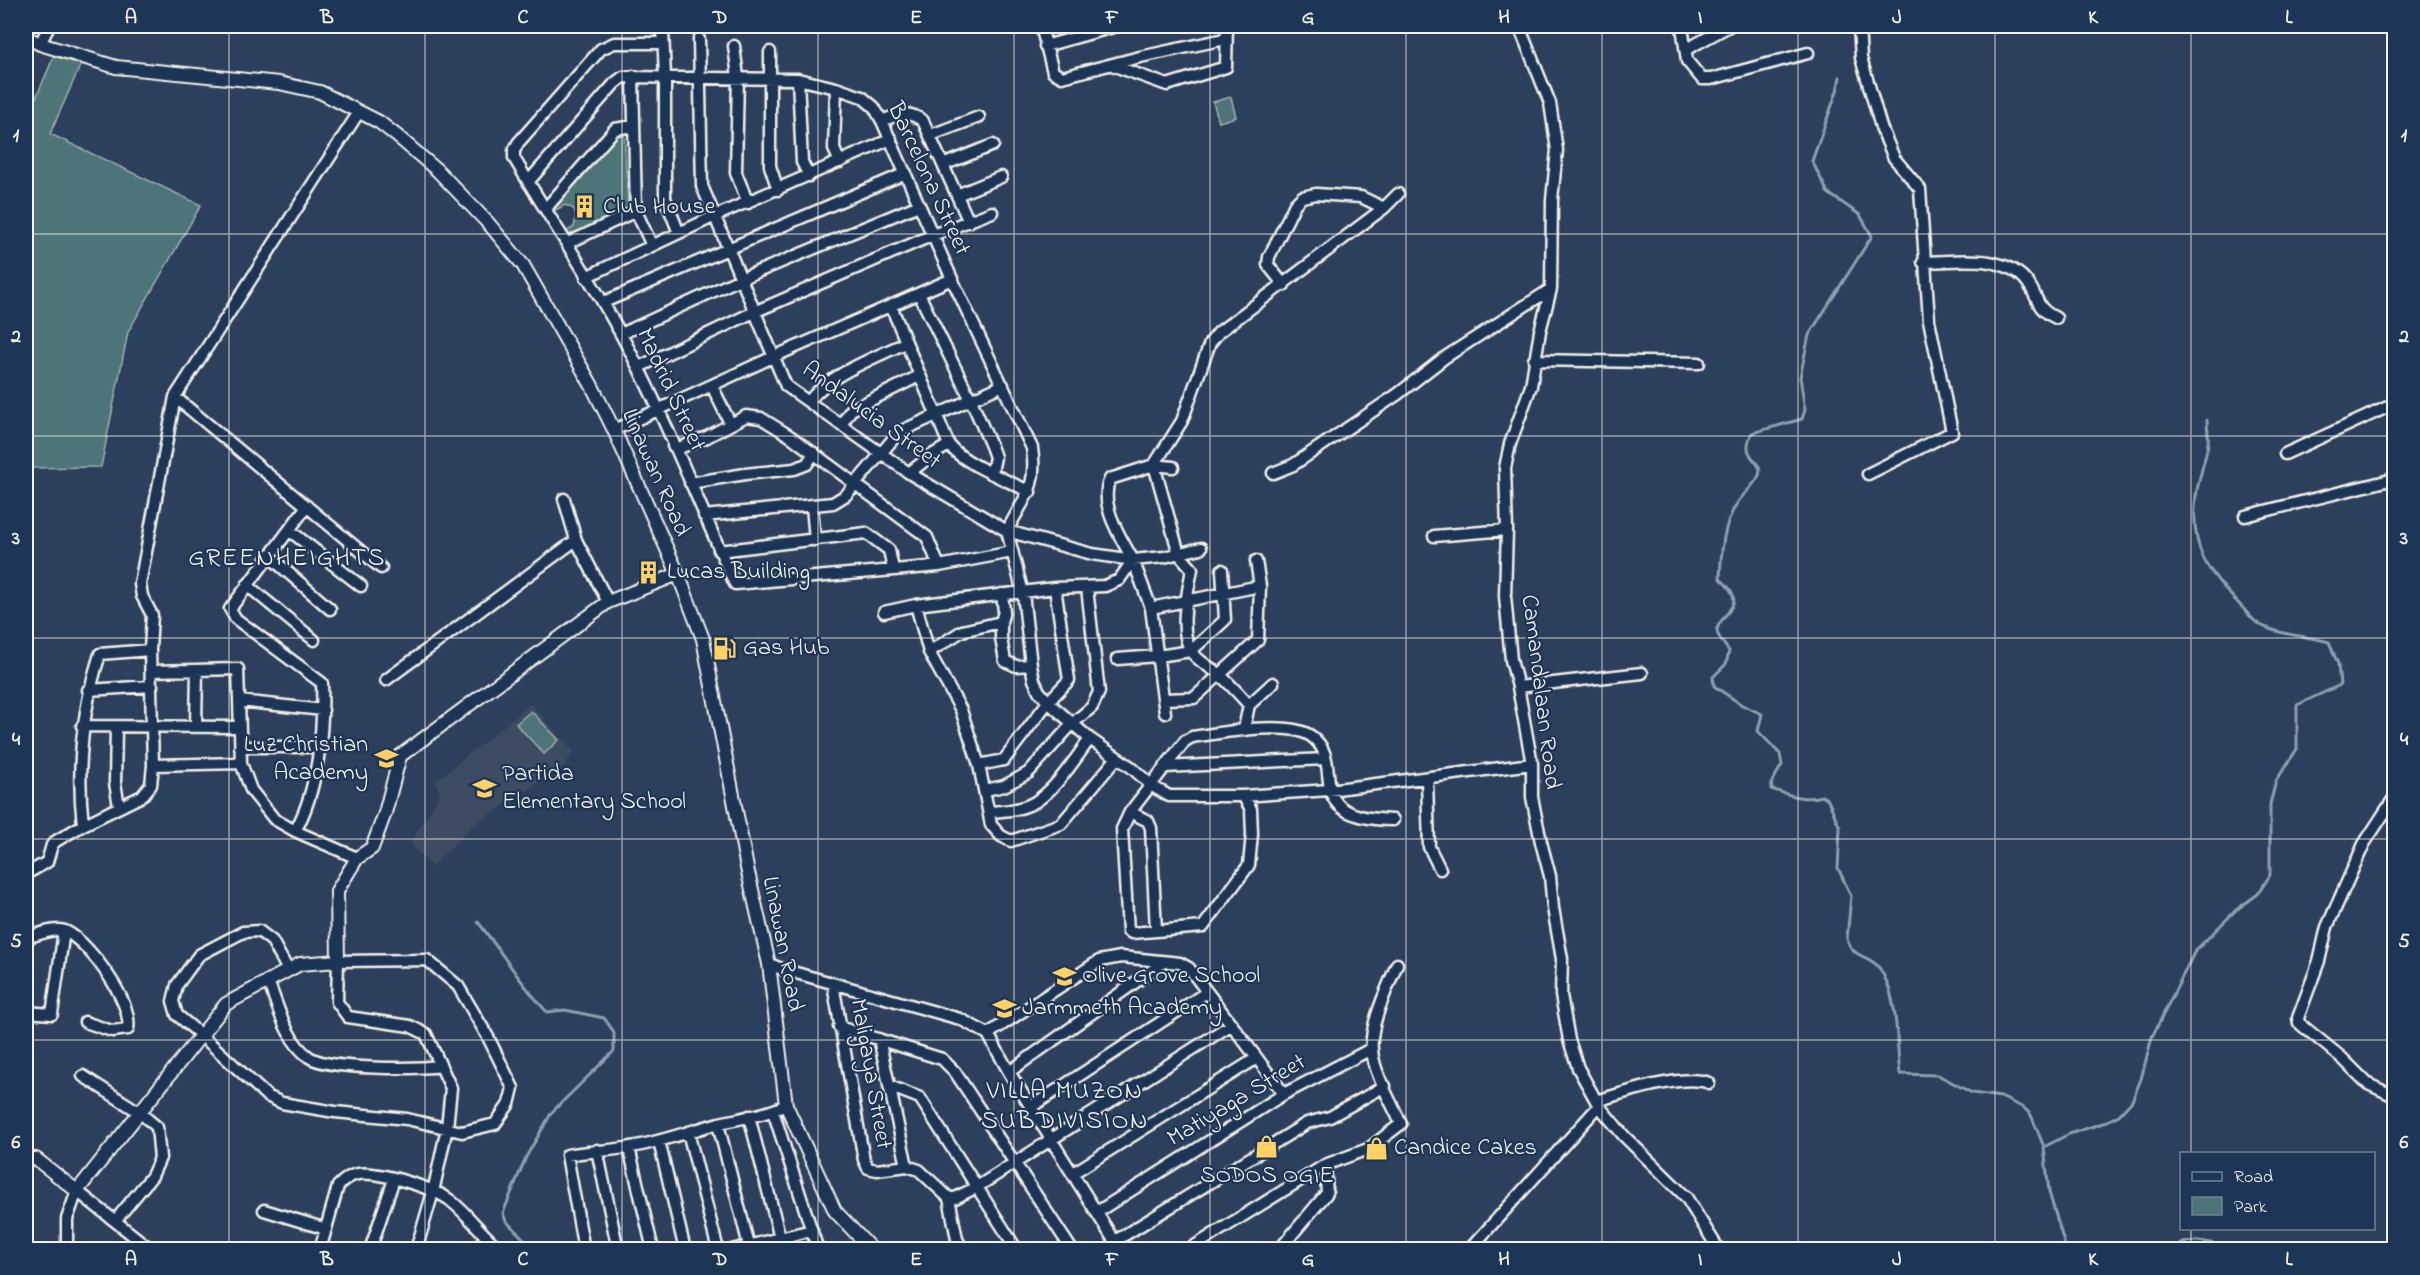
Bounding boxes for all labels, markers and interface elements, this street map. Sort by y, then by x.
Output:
text: A [125,4,137,33]
text: B [319,4,334,33]
text: C [518,4,529,33]
text: D [712,4,727,33]
text: E [910,4,922,33]
text: F [1105,4,1119,33]
text: G [1302,4,1315,33]
text: H [1498,4,1510,33]
text: I [1698,4,1703,33]
text: J [1892,4,1902,33]
text: K [2088,4,2099,33]
text: L [2285,4,2293,33]
street label: Barcelona Street [877,96,979,262]
text: 1 [13,122,20,151]
text: 1 [2401,122,2408,151]
place label: Club House [603,190,716,225]
building icon: Club House [572,194,598,220]
street label: Madrid Street [626,322,714,458]
text: 2 [10,323,21,352]
text: 2 [2398,323,2409,352]
street label: Andalucia Street [794,353,948,479]
street label: Linawan Road [611,403,699,543]
text: 3 [11,525,20,554]
text: 3 [2399,525,2408,554]
district label: GREENHEIGHTS [188,540,386,578]
place label: Lucas Building [667,555,810,590]
building icon: Lucas Building [636,559,662,585]
street label: Camandalaan Road [1511,593,1569,792]
place label: Gas Hub [743,631,830,666]
fuel station icon: Gas Hub [712,635,738,661]
text: 4 [12,726,21,755]
text: 4 [2400,726,2409,755]
place label: Luz Christian Academy [244,728,368,792]
school or university icon: Luz Christian Academy [373,746,399,772]
place label: Partida Elementary School [502,757,686,821]
school or university icon: Partida Elementary School [471,775,497,801]
street label: Linawan Road [752,874,812,1015]
text: 5 [10,928,22,957]
text: 5 [2398,928,2410,957]
place label: Olive Grove School [1082,959,1260,994]
school or university icon: Olive Grove School [1051,963,1077,989]
place label: Jarmmeth Academy [1022,991,1222,1027]
school or university icon: Jarmmeth Academy [991,995,1017,1021]
street label: Maligaya Street [839,996,900,1152]
street label: Matiyaga Street [1161,1046,1314,1157]
district label: VILLA MUZON SUBDIVISION [981,1073,1149,1141]
text: 6 [12,1129,21,1158]
text: 6 [2400,1129,2409,1158]
place label: Candice Cakes [1394,1131,1537,1166]
shop icon: SODOS OGIE [1254,1133,1280,1159]
shop icon: Candice Cakes [1363,1135,1389,1161]
legend [2180,1152,2375,1230]
place label: SODOS OGIE [1200,1159,1334,1194]
text: Road [2234,1165,2273,1191]
text: Park [2234,1195,2267,1221]
text: A [125,1246,137,1275]
text: B [319,1246,334,1275]
text: C [518,1246,529,1275]
text: D [712,1246,727,1275]
text: E [910,1246,922,1275]
text: F [1105,1246,1119,1275]
text: G [1302,1246,1315,1275]
text: H [1498,1246,1510,1275]
text: I [1698,1246,1703,1275]
text: J [1892,1246,1902,1275]
text: K [2088,1246,2099,1275]
text: L [2285,1246,2293,1275]

